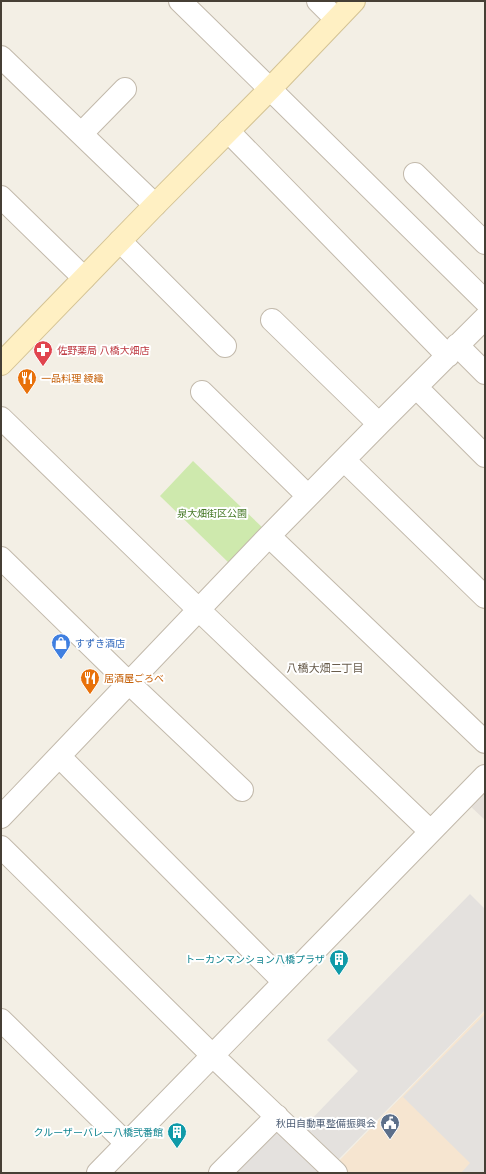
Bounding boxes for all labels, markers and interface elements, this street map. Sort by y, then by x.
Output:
pharmacy icon: 佐野薬局 八橋大畑店 [32,339,54,367]
place label: 佐野薬局 八橋大畑店 [57,345,149,356]
restaurant icon: 一品料理 綾織 [16,367,38,395]
place label: 一品料理 綾織 [41,373,103,384]
park label: 泉大畑街区公園 [177,508,247,519]
shop icon: すずき酒店 [50,632,72,660]
place label: すずき酒店 [75,638,125,649]
district label: 八橋大畑二丁目 [287,662,364,675]
restaurant icon: 居酒屋ごろべ [79,667,101,695]
place label: 居酒屋ごろべ [104,673,164,684]
building icon: トーカンマンション八橋プラザ [328,948,350,976]
place label: トーカンマンション八橋プラザ [185,954,325,965]
public building icon: 秋田自動車整備振興会 [379,1112,401,1140]
place label: 秋田自動車整備振興会 [276,1118,376,1129]
building icon: クルーザーバレー八橋弐番館 [166,1121,188,1149]
place label: クルーザーバレー八橋弐番館 [34,1127,163,1138]

